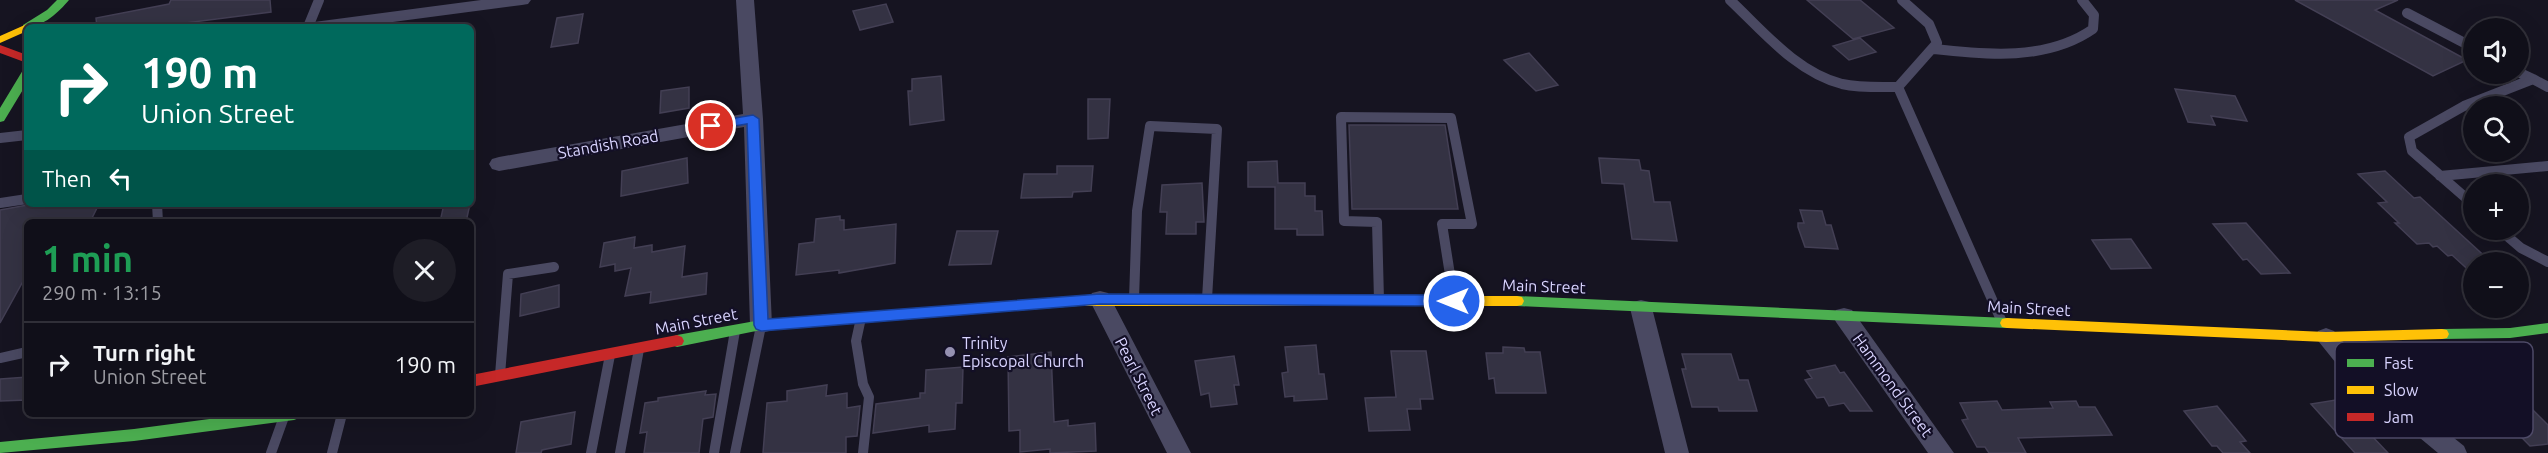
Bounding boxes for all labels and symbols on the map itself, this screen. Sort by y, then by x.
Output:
pin [685,100,736,151]
street label: Standish Road [556,126,660,162]
position arrow [1422,269,1486,333]
street label: Main Street [1502,276,1587,296]
street label: Main Street [1987,297,2072,319]
street label: Main Street [653,304,739,338]
street label: Hammond Street [1850,330,1937,441]
place label: Trinity Episcopal Church [962,334,1084,370]
street label: Pearl Street [1112,334,1167,419]
legend [2335,342,2533,438]
marker: Trinity Episcopal Church [943,345,957,359]
text: Fast [2384,354,2414,372]
text: Slow [2384,381,2419,399]
text: Jam [2384,408,2414,426]

